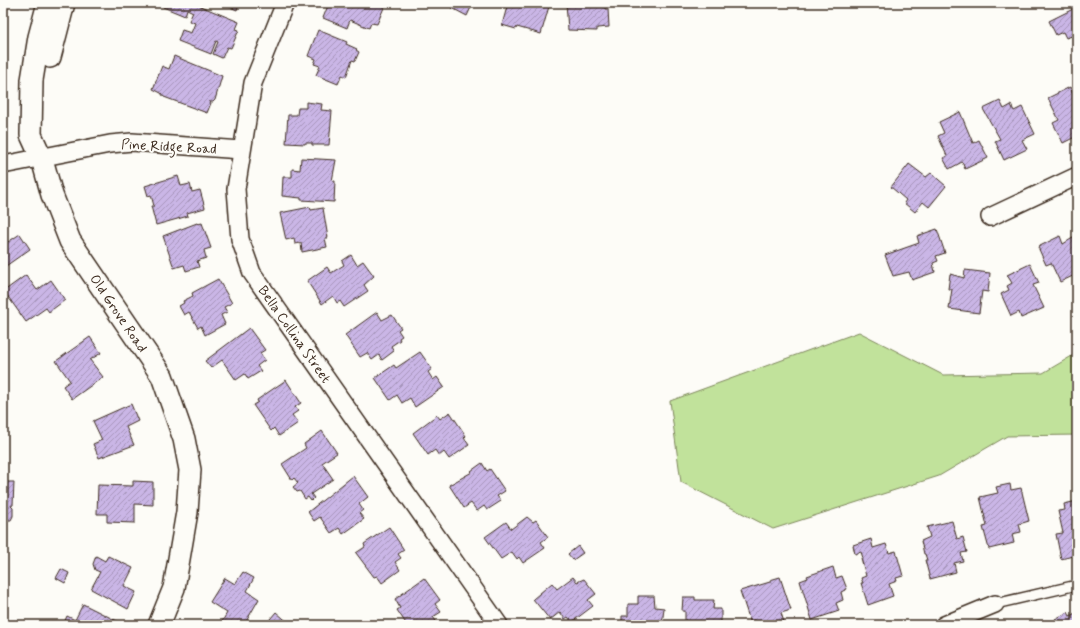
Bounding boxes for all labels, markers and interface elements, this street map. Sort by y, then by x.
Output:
street label: Pine Ridge Road [121,136,217,160]
street label: Old Grove Road [85,271,151,356]
street label: Bella Collina Street [254,282,335,387]

